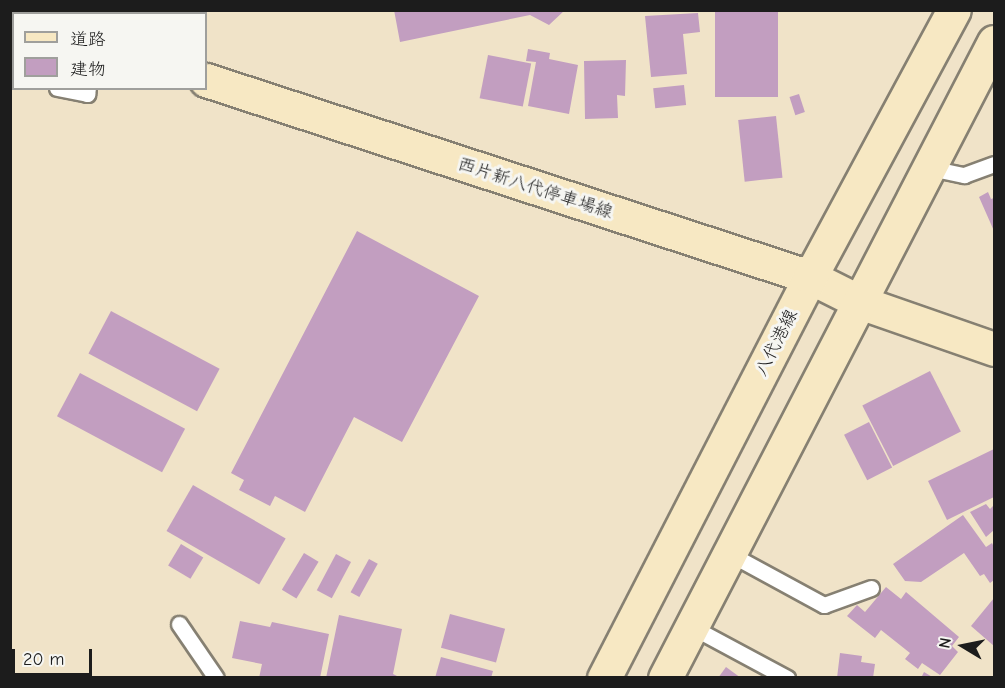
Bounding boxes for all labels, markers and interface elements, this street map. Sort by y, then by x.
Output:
legend [12,12,207,90]
text: 道路 [70,29,106,50]
text: 建物 [70,59,106,80]
street label: 西片新八代停車場線 [455,154,615,224]
street label: 八代港線 [751,306,803,380]
north arrow [933,616,993,676]
text: N [936,636,955,650]
scale bar [15,637,94,675]
text: 20 m [23,649,64,670]

